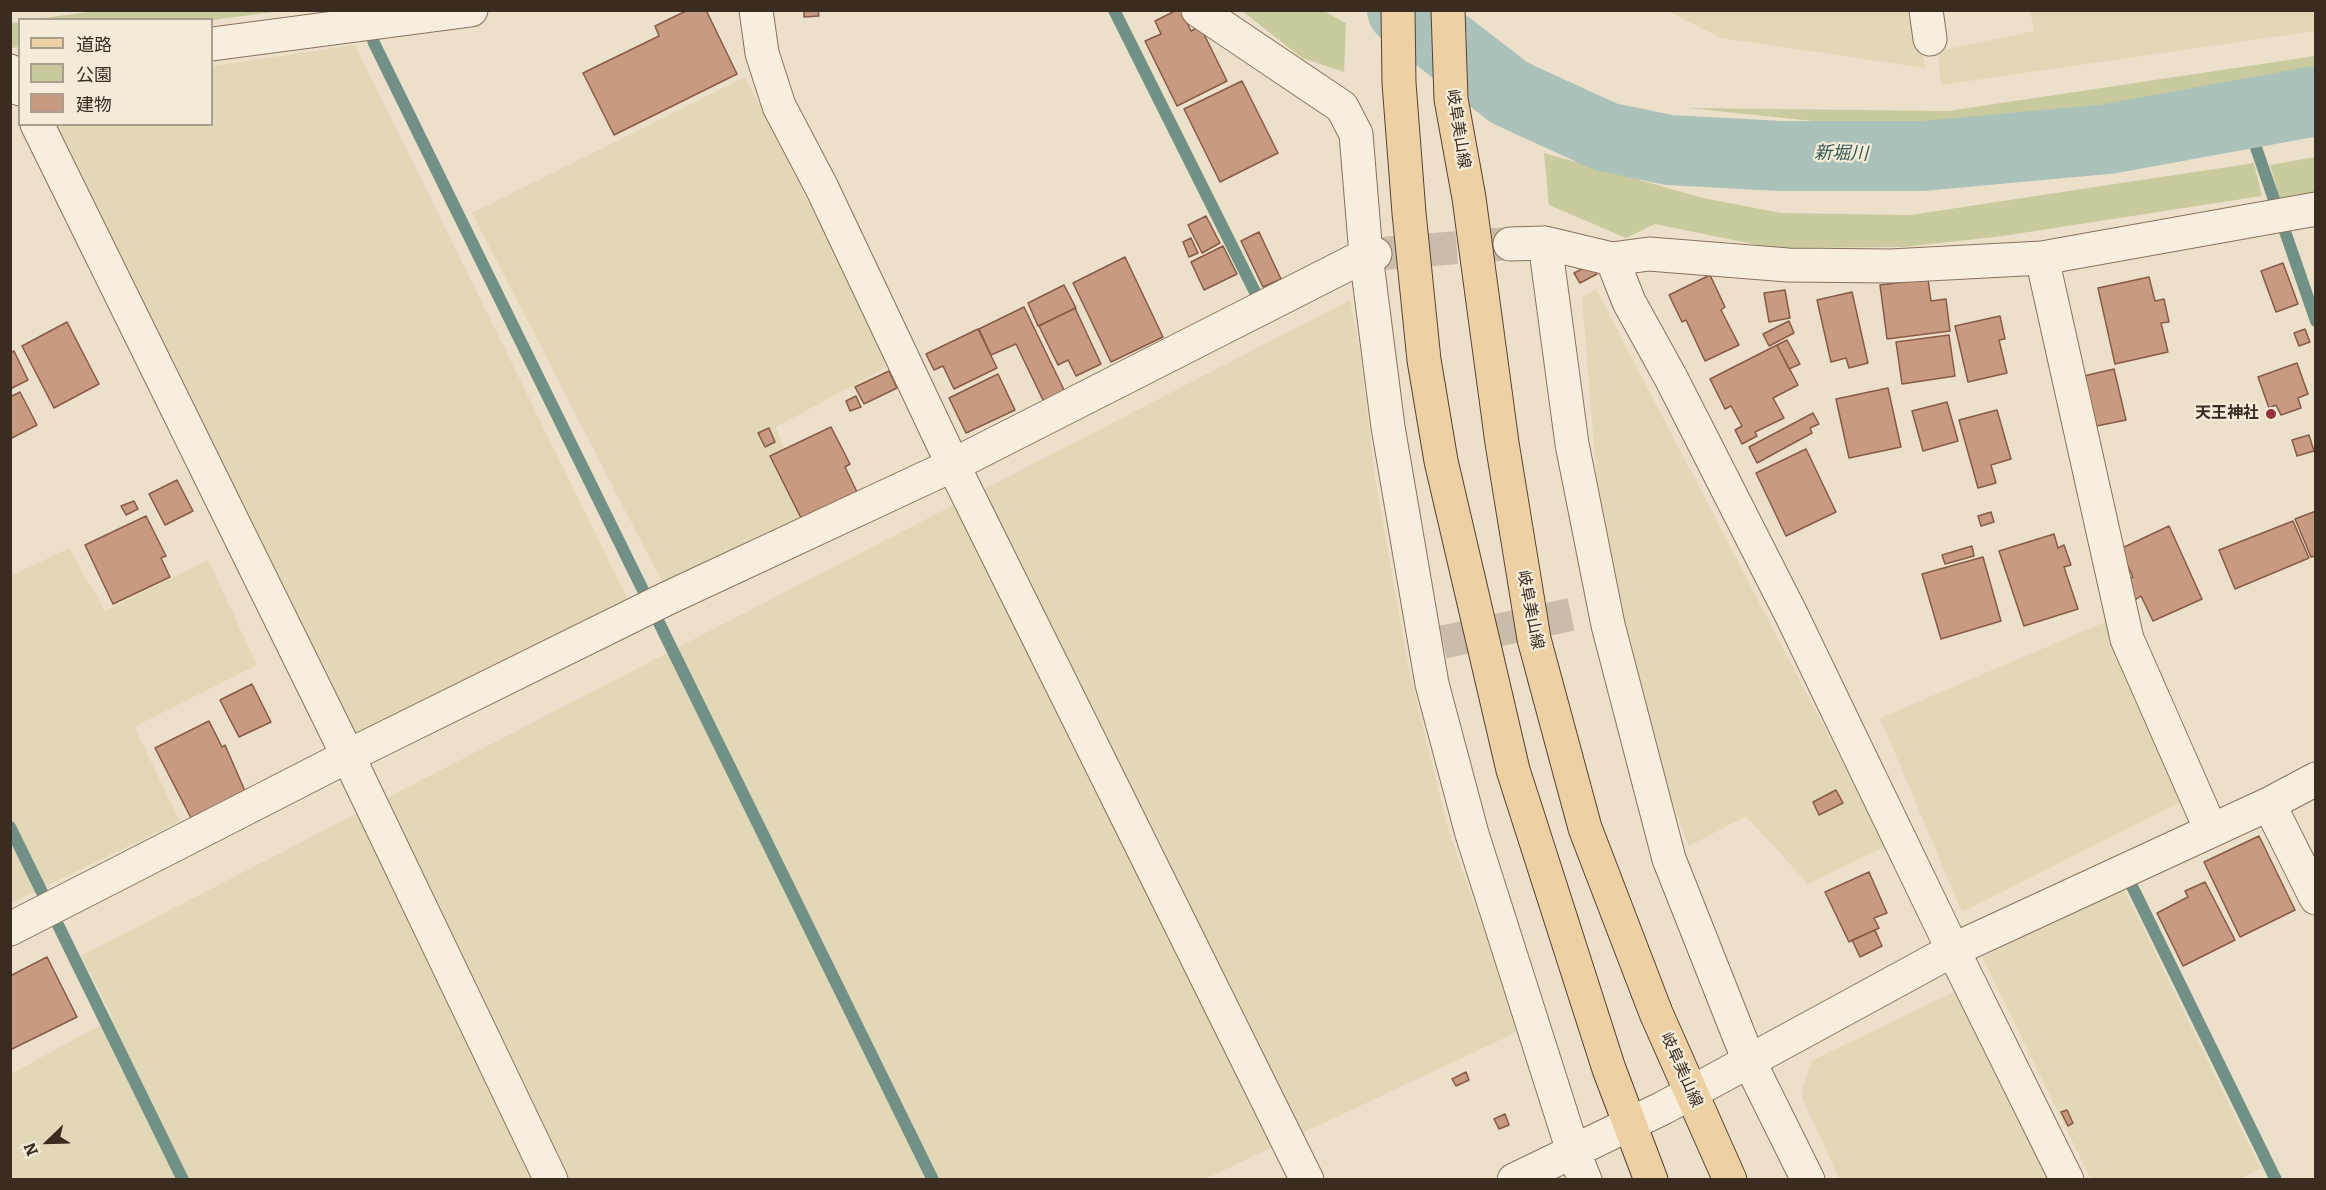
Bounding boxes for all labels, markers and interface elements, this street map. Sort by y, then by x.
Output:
legend [18,18,213,126]
text: 道路 [76,34,112,56]
text: 公園 [76,64,112,86]
street label: 岐阜美山線 [1442,88,1474,170]
text: 建物 [76,94,112,116]
water label: 新堀川 [1814,143,1868,165]
place label: 天王神社 [2195,404,2259,424]
marker: 天王神社 [2264,407,2278,421]
street label: 岐阜美山線 [1513,569,1547,651]
street label: 岐阜美山線 [1656,1030,1706,1110]
north arrow [18,1112,78,1172]
text: N [20,1140,42,1159]

